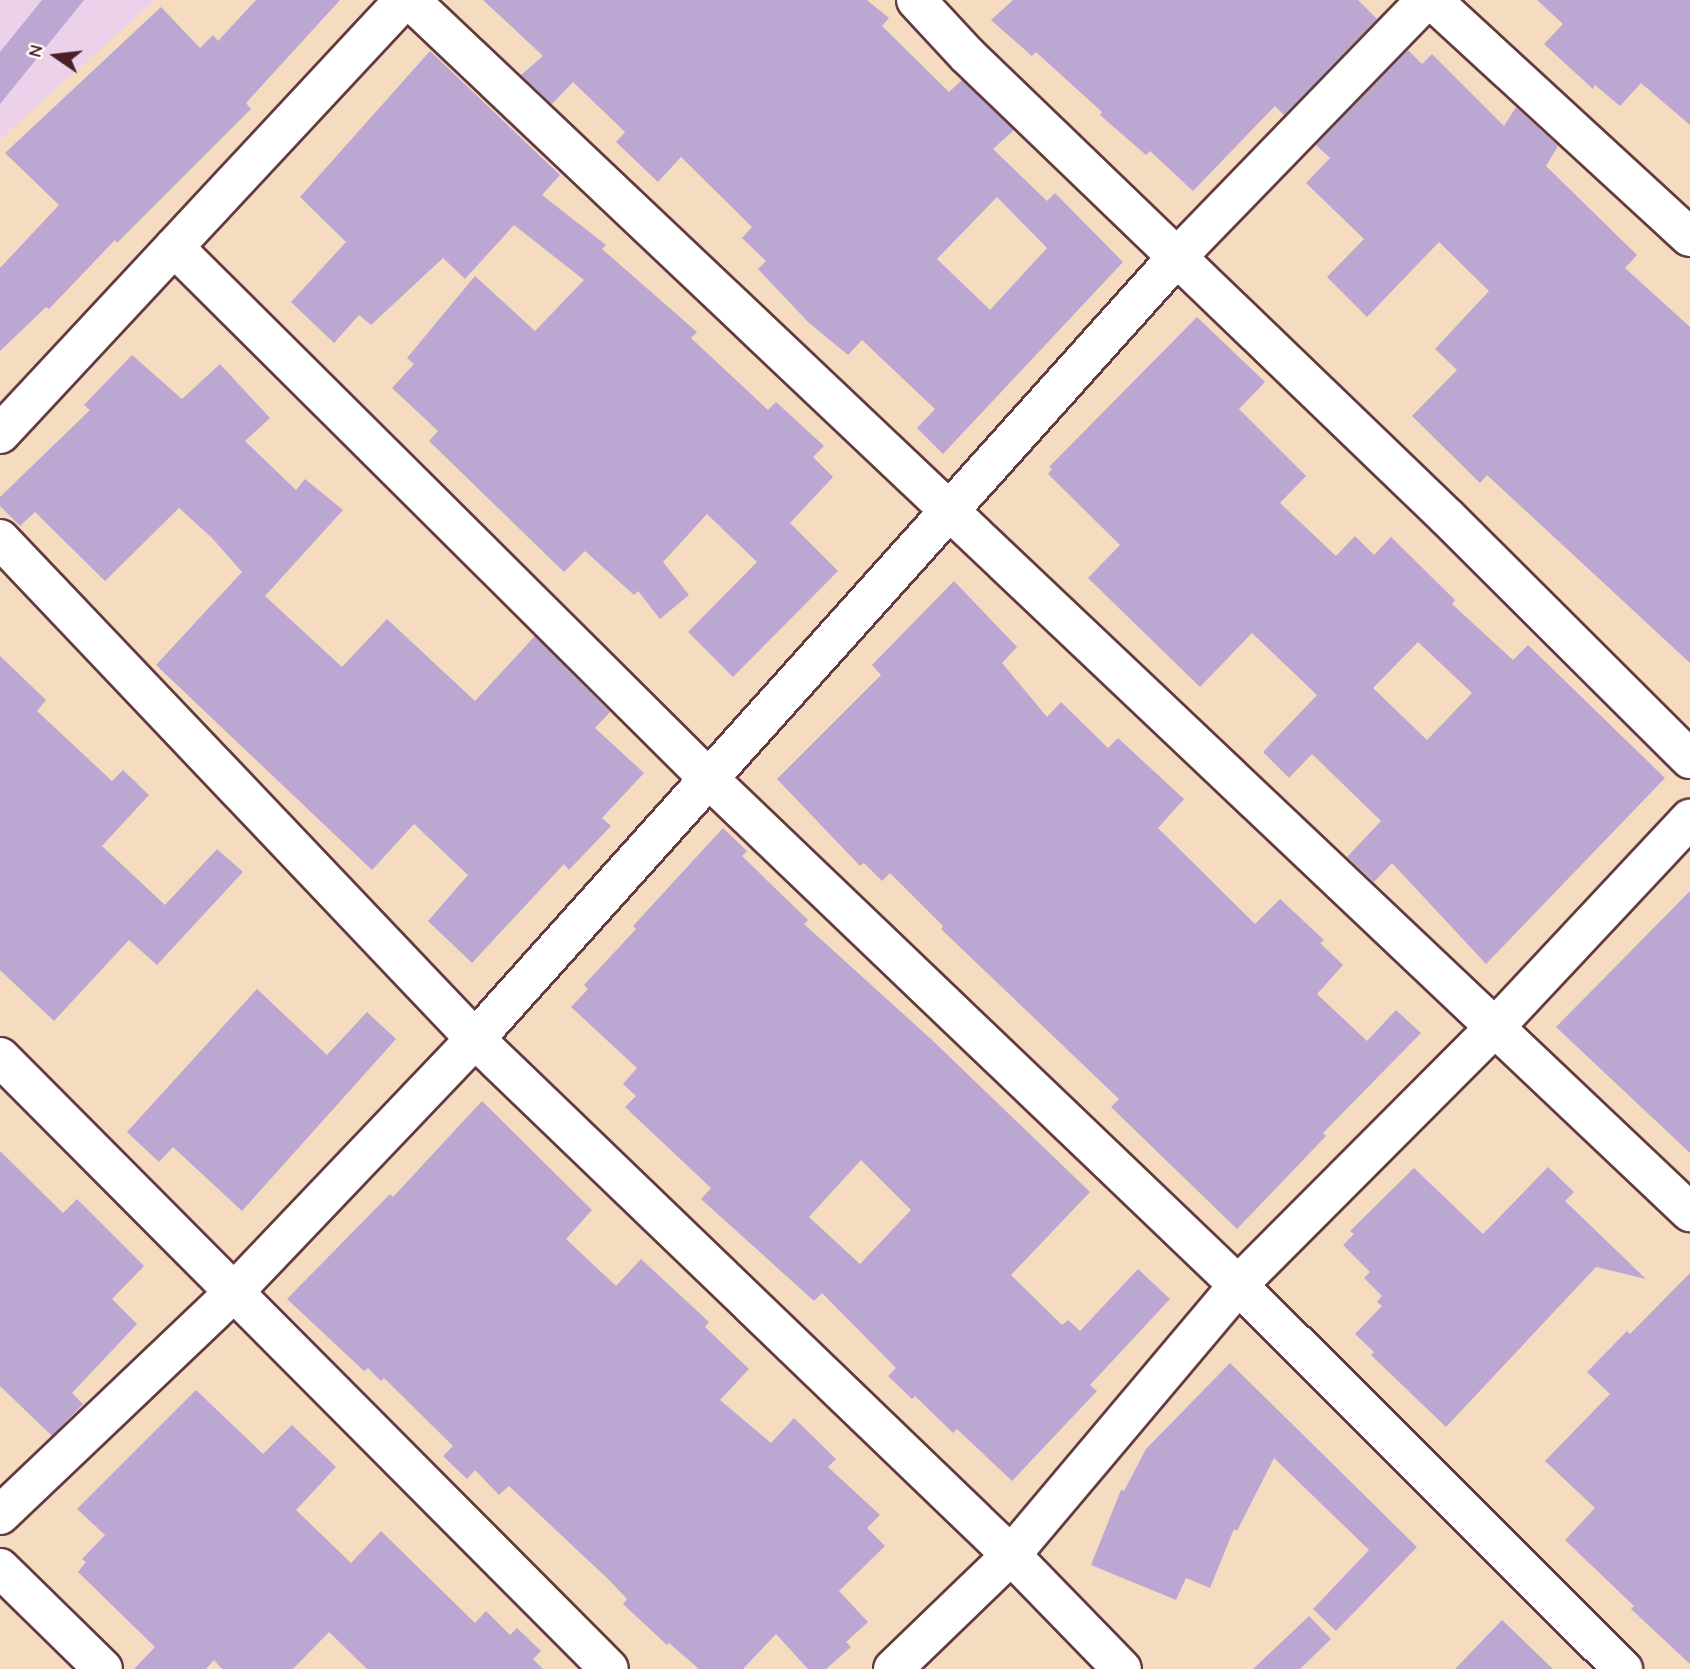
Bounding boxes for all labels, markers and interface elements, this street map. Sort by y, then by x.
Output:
north arrow [21,21,91,91]
text: N [23,42,48,60]

